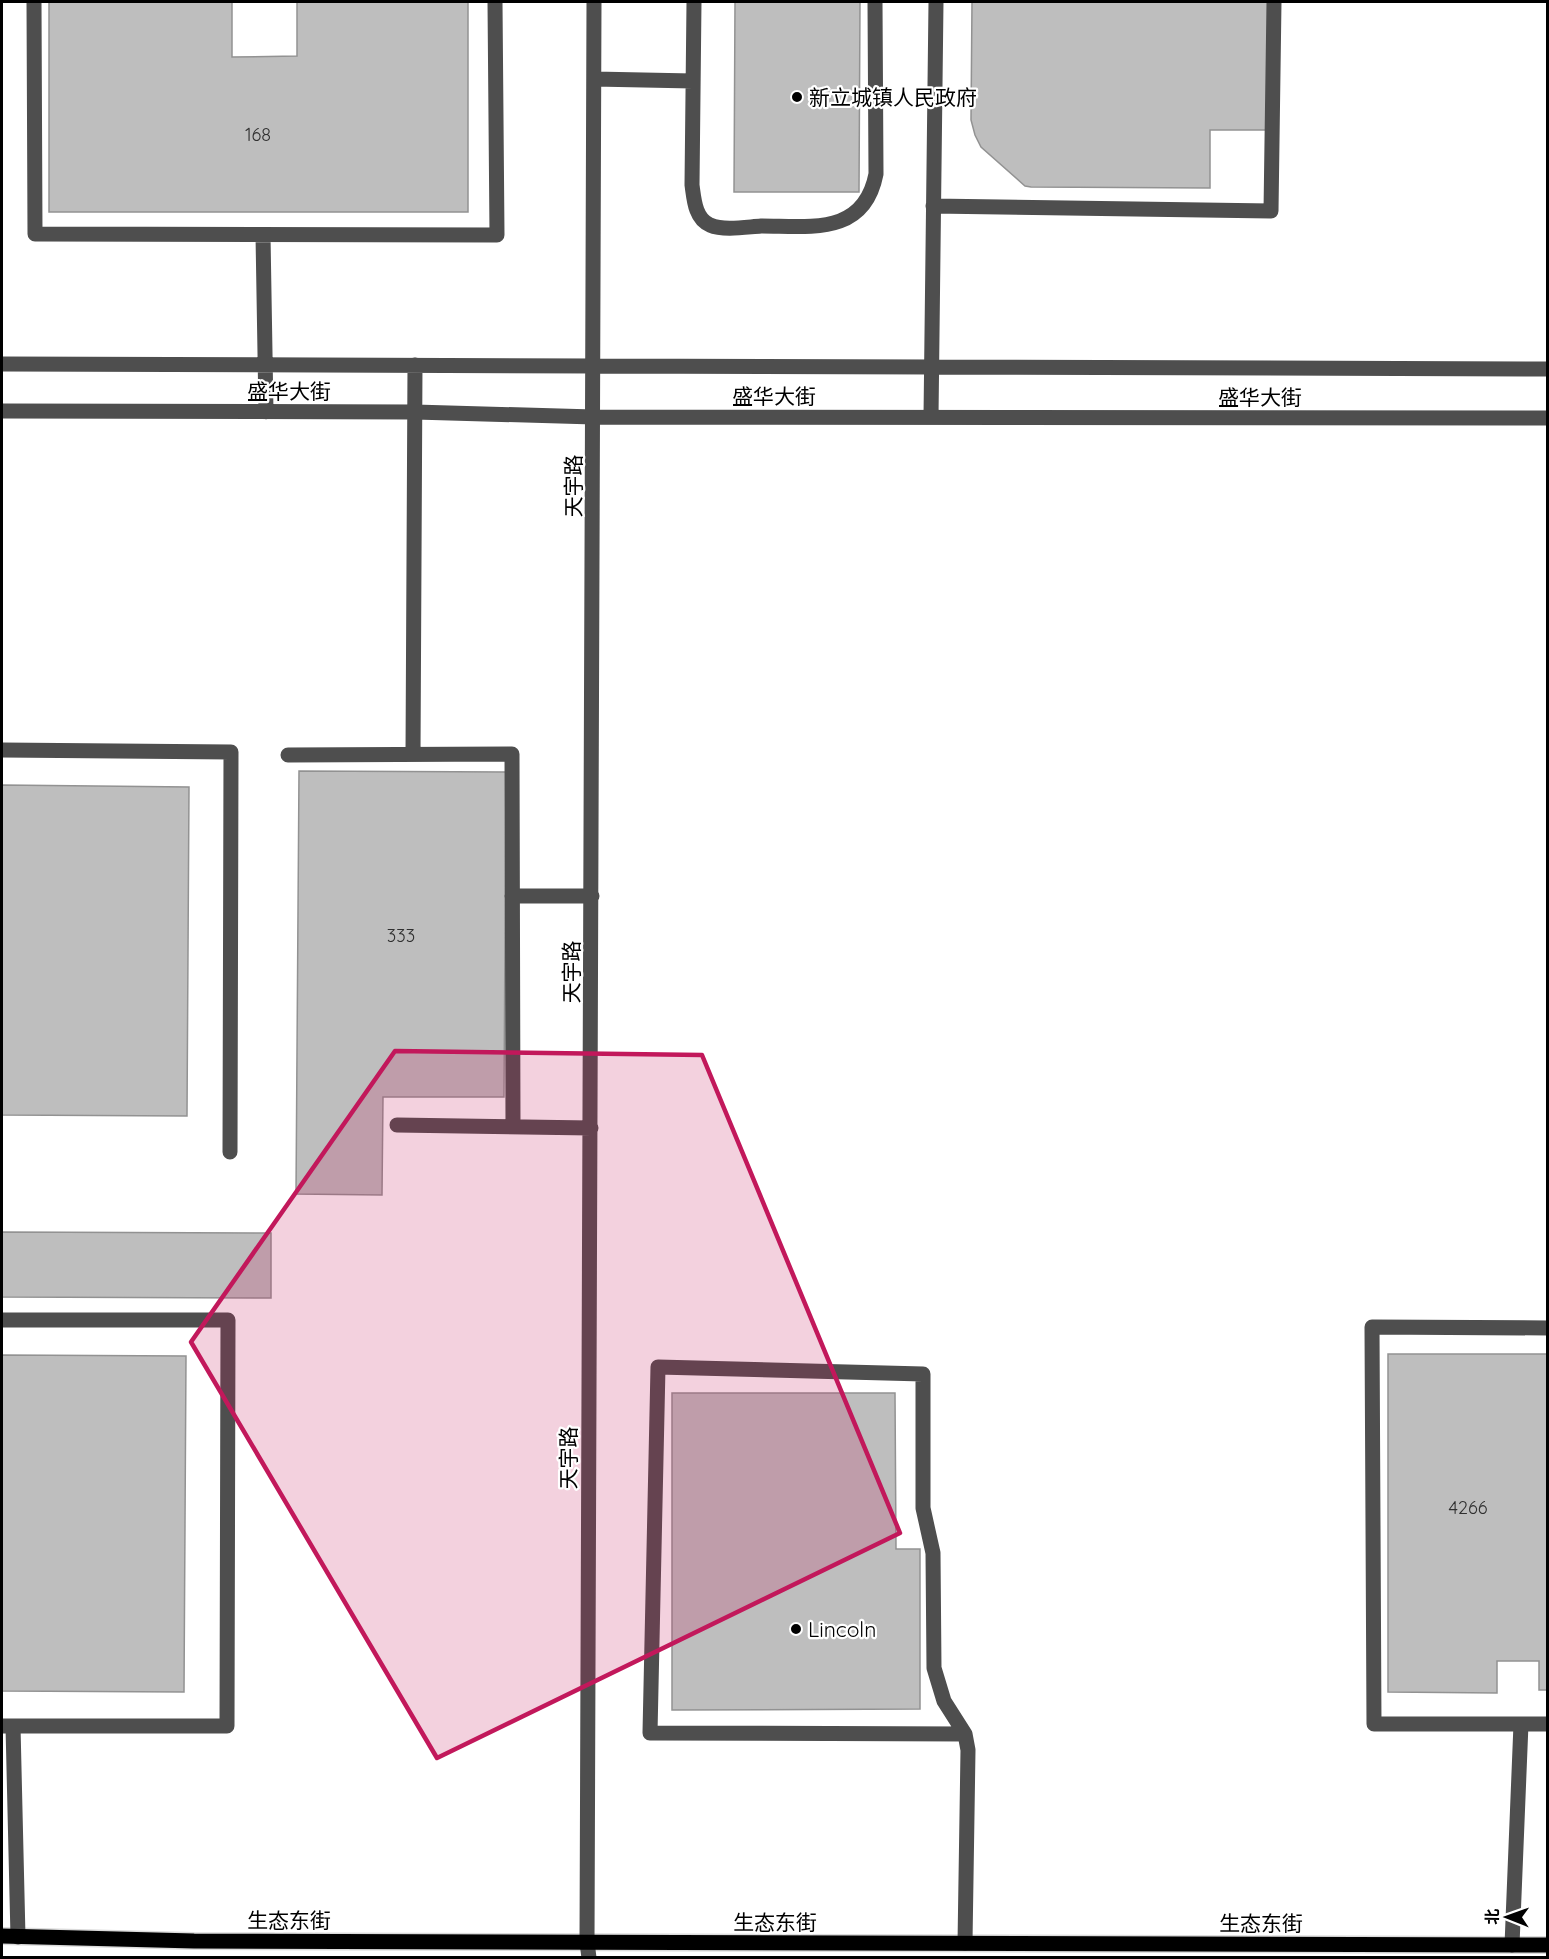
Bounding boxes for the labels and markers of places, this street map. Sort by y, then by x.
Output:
place label: 新立城镇人民政府 [809,84,977,110]
marker: 新立城镇人民政府 [790,90,804,104]
place label: Lincoln [808,1616,876,1642]
marker: Lincoln [789,1622,803,1636]

